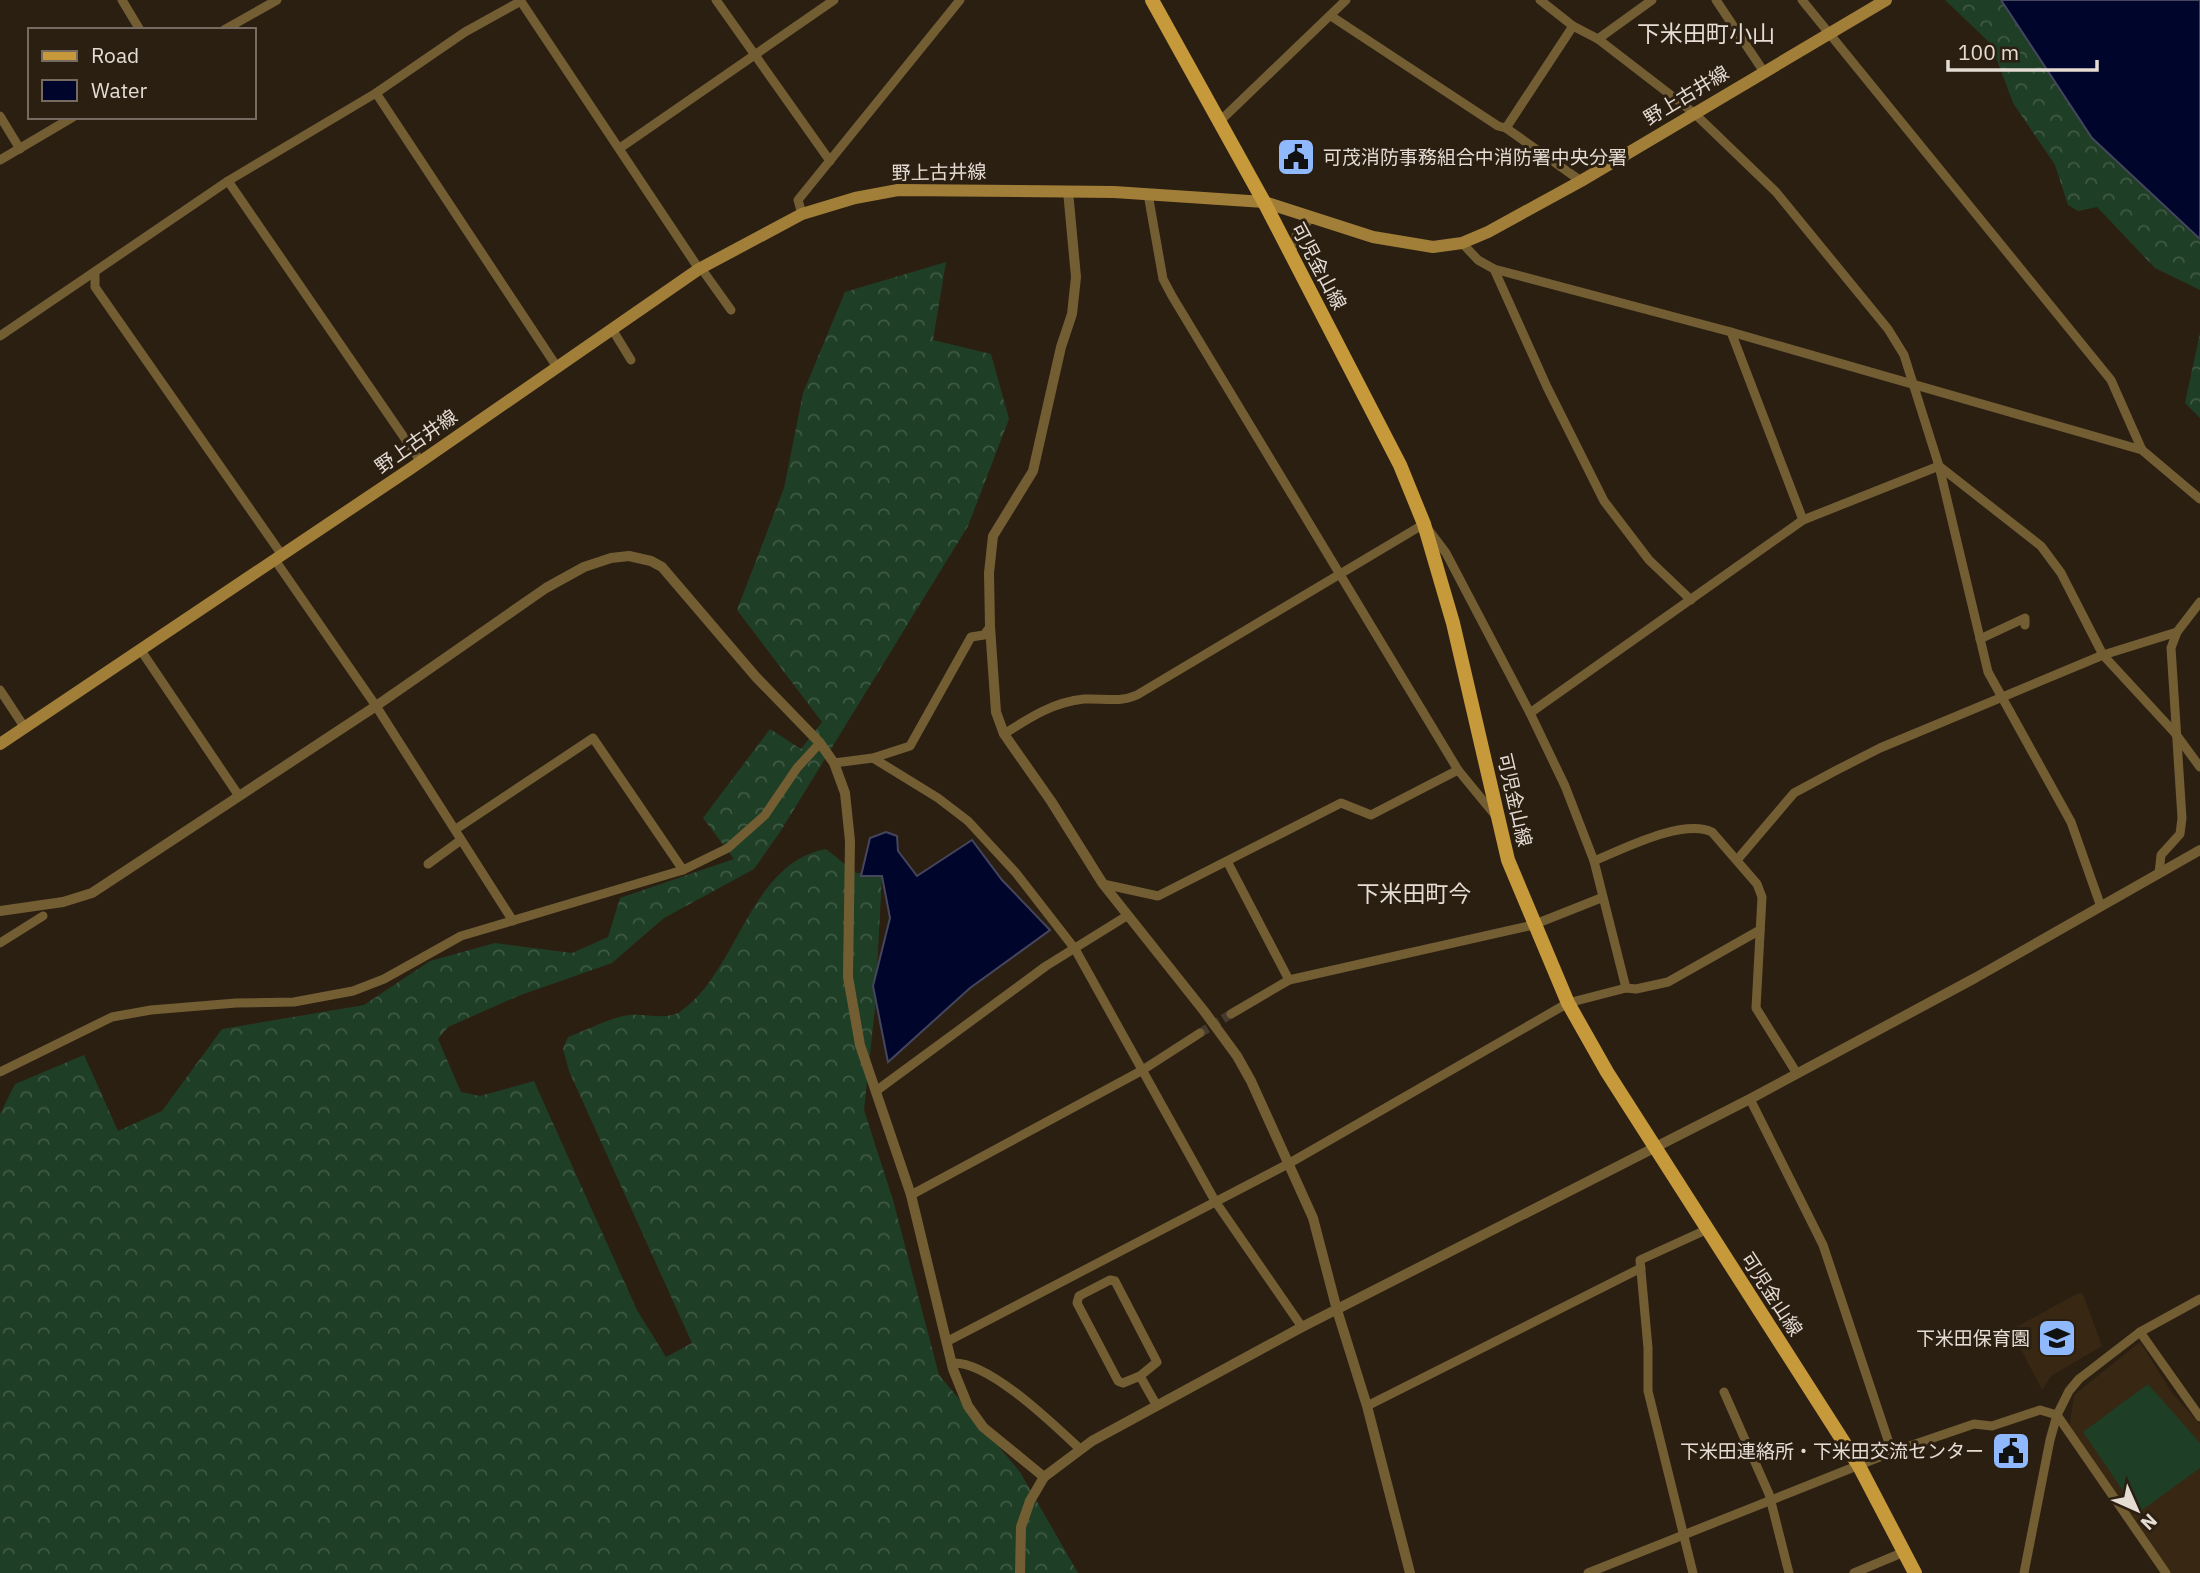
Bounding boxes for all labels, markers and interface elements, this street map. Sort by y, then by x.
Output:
district label: 下米田町小山 [1637,18,1775,48]
legend [28,28,256,119]
scale bar [1948,28,2097,72]
text: 100 m [1958,38,2019,66]
text: Road [91,41,139,69]
street label: 野上古井線 [1639,60,1733,130]
text: Water [91,76,148,104]
public building icon: 可茂消防事務組合中消防署中央分署 [1275,136,1317,178]
place label: 可茂消防事務組合中消防署中央分署 [1323,145,1627,169]
street label: 野上古井線 [891,159,987,185]
street label: 可児金山線 [1286,218,1352,314]
street label: 野上古井線 [370,404,462,478]
street label: 可児金山線 [1493,751,1537,849]
district label: 下米田町今 [1357,878,1472,908]
street label: 可児金山線 [1736,1248,1808,1340]
school or university icon: 下米田保育園 [2036,1317,2078,1359]
place label: 下米田保育園 [1916,1326,2030,1350]
public building icon: 下米田連絡所・下米田交流センター [1990,1430,2032,1472]
place label: 下米田連絡所・下米田交流センター [1680,1439,1984,1463]
north arrow [2102,1475,2172,1545]
text: N [2136,1509,2162,1535]

